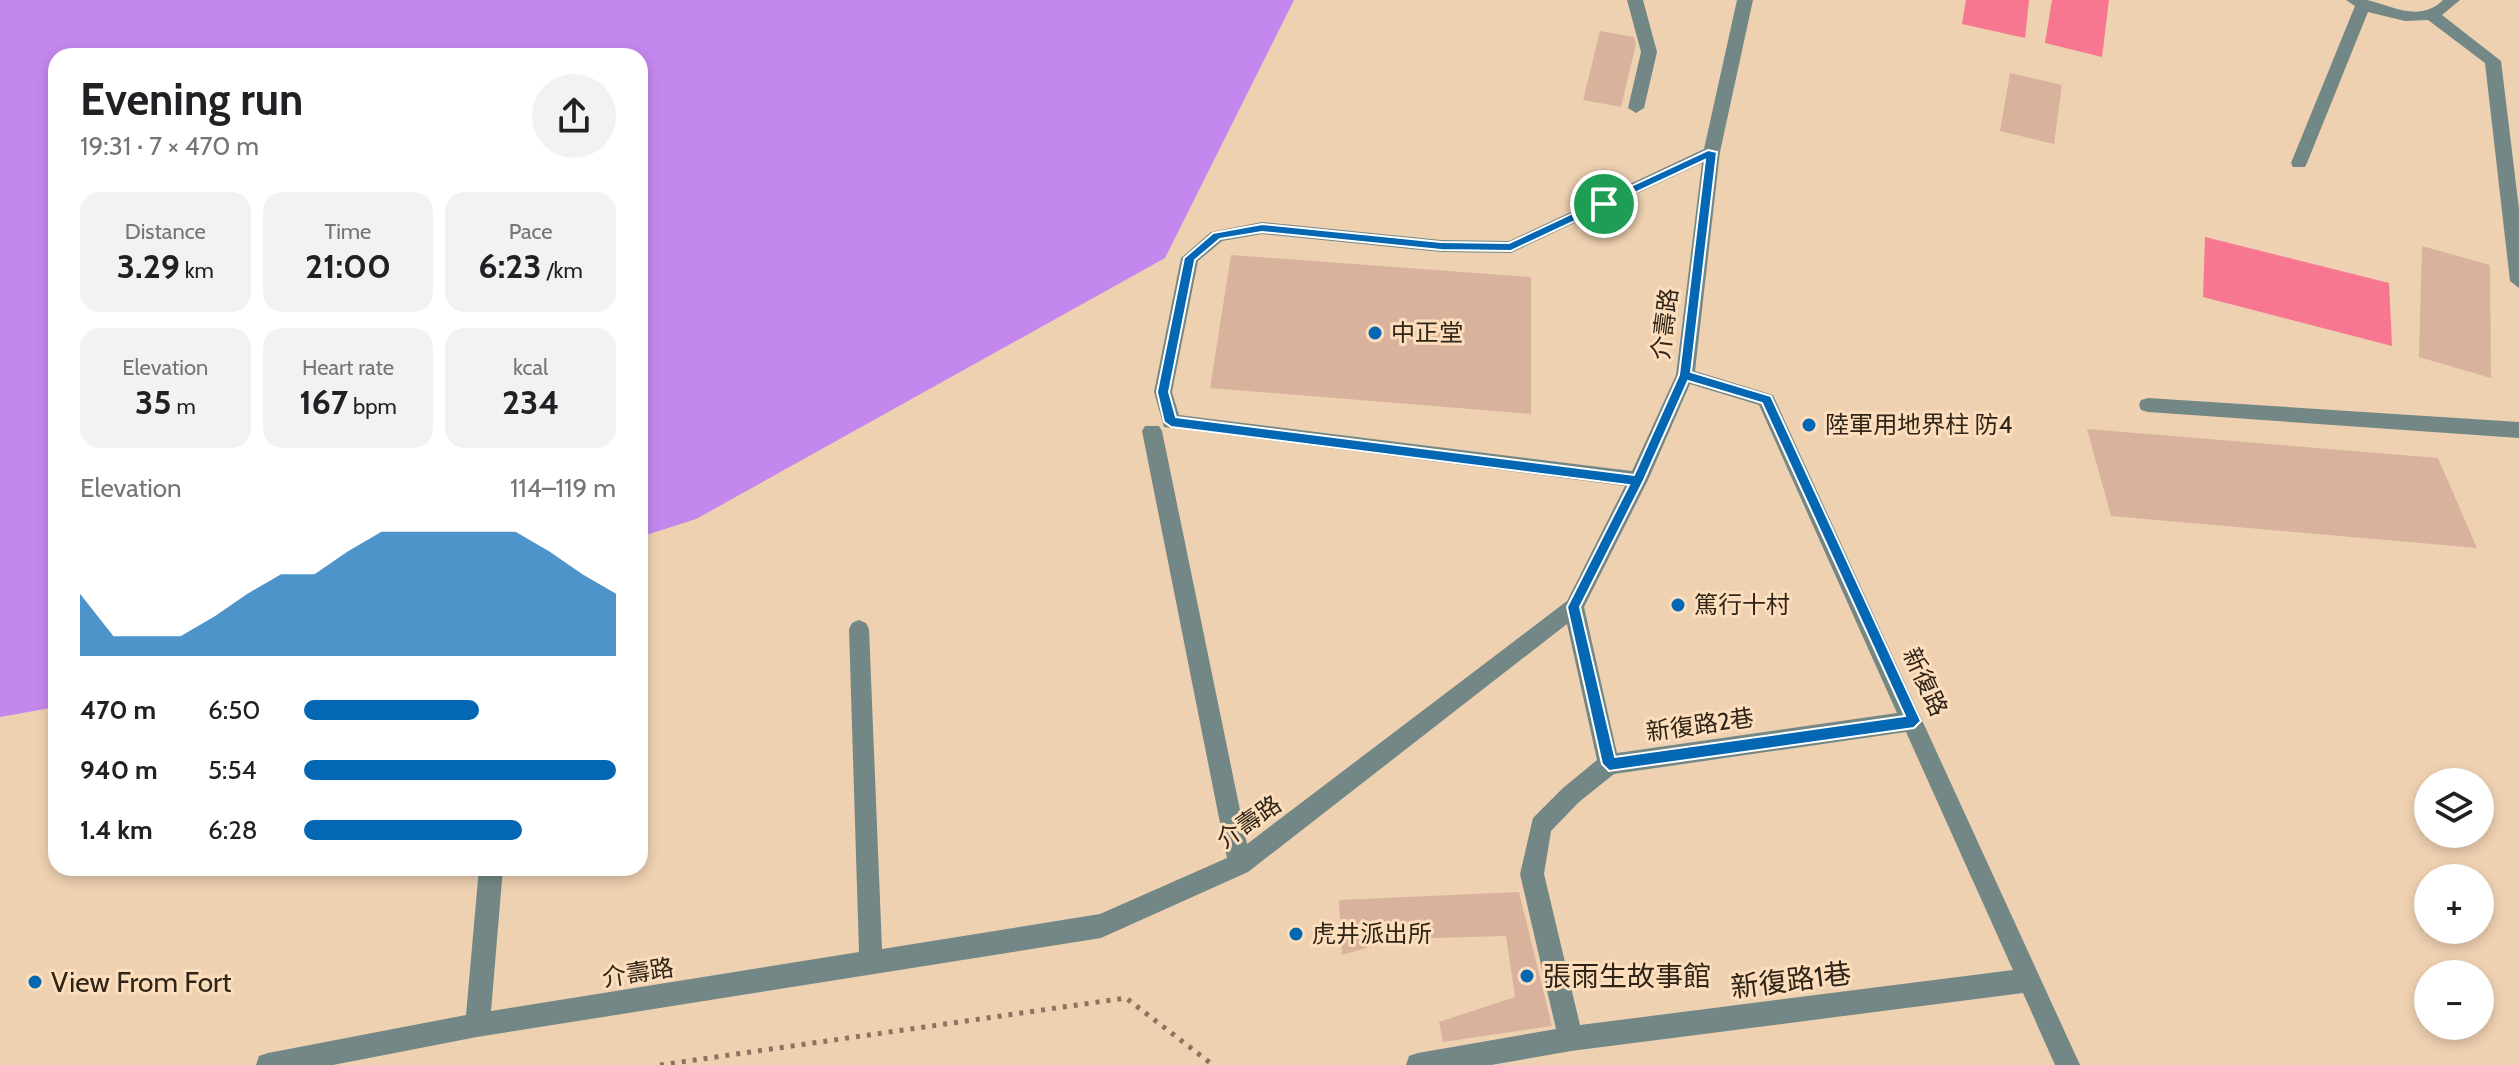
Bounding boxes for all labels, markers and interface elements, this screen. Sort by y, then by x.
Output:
text: Evening run [80,73,303,126]
button: share [532,74,616,158]
text: 19:31 · 7 × 470 m [80,130,259,162]
pin [1570,170,1638,238]
icon: arrive [1582,182,1626,226]
text: Distance [125,218,206,245]
text: Time [325,218,371,245]
text: Pace [509,218,553,245]
text: 3.29 [117,245,180,287]
text: 21:00 [305,245,391,287]
text: 6:23 [479,245,542,287]
text: km [180,257,214,284]
text: /km [542,257,583,284]
street label: 介壽路 [1646,286,1683,361]
place label: 中正堂 [1391,318,1463,347]
marker: 中正堂 [1366,324,1384,342]
text: Elevation [122,354,208,381]
text: Heart rate [302,354,394,381]
text: kcal [513,354,548,381]
text: 35 [135,381,172,423]
text: 167 [299,381,348,423]
text: 234 [502,381,559,423]
text: m [172,393,196,420]
text: bpm [348,393,397,420]
place label: 陸軍用地界柱 防4 [1825,410,2012,439]
marker: 陸軍用地界柱 防4 [1800,416,1818,434]
text: Elevation [80,472,182,504]
text: 114–119 m [510,472,616,504]
place label: 篤行十村 [1694,590,1790,619]
marker: 篤行十村 [1669,596,1687,614]
street label: 新復路 [1897,643,1954,721]
text: 470 m [80,694,156,726]
text: 6:50 [208,694,260,726]
street label: 新復路2巷 [1644,703,1756,746]
text: 940 m [80,754,158,786]
text: 5:54 [208,754,257,786]
map controls [2414,768,2494,1040]
button: layers [2414,768,2494,848]
street label: 介壽路 [1211,789,1287,854]
text: 1.4 km [80,814,153,846]
text: 6:28 [208,814,258,846]
button: + [2414,864,2494,944]
place label: 虎井派出所 [1312,919,1432,948]
marker: 虎井派出所 [1287,925,1305,943]
street label: 介壽路 [600,953,676,992]
street label: 新復路1巷 [1729,956,1853,1004]
place label: 張雨生故事館 [1543,959,1711,993]
button: − [2414,960,2494,1040]
place label: View From Fort [51,965,231,999]
marker: 張雨生故事館 [1518,967,1536,985]
marker: View From Fort [26,973,44,991]

